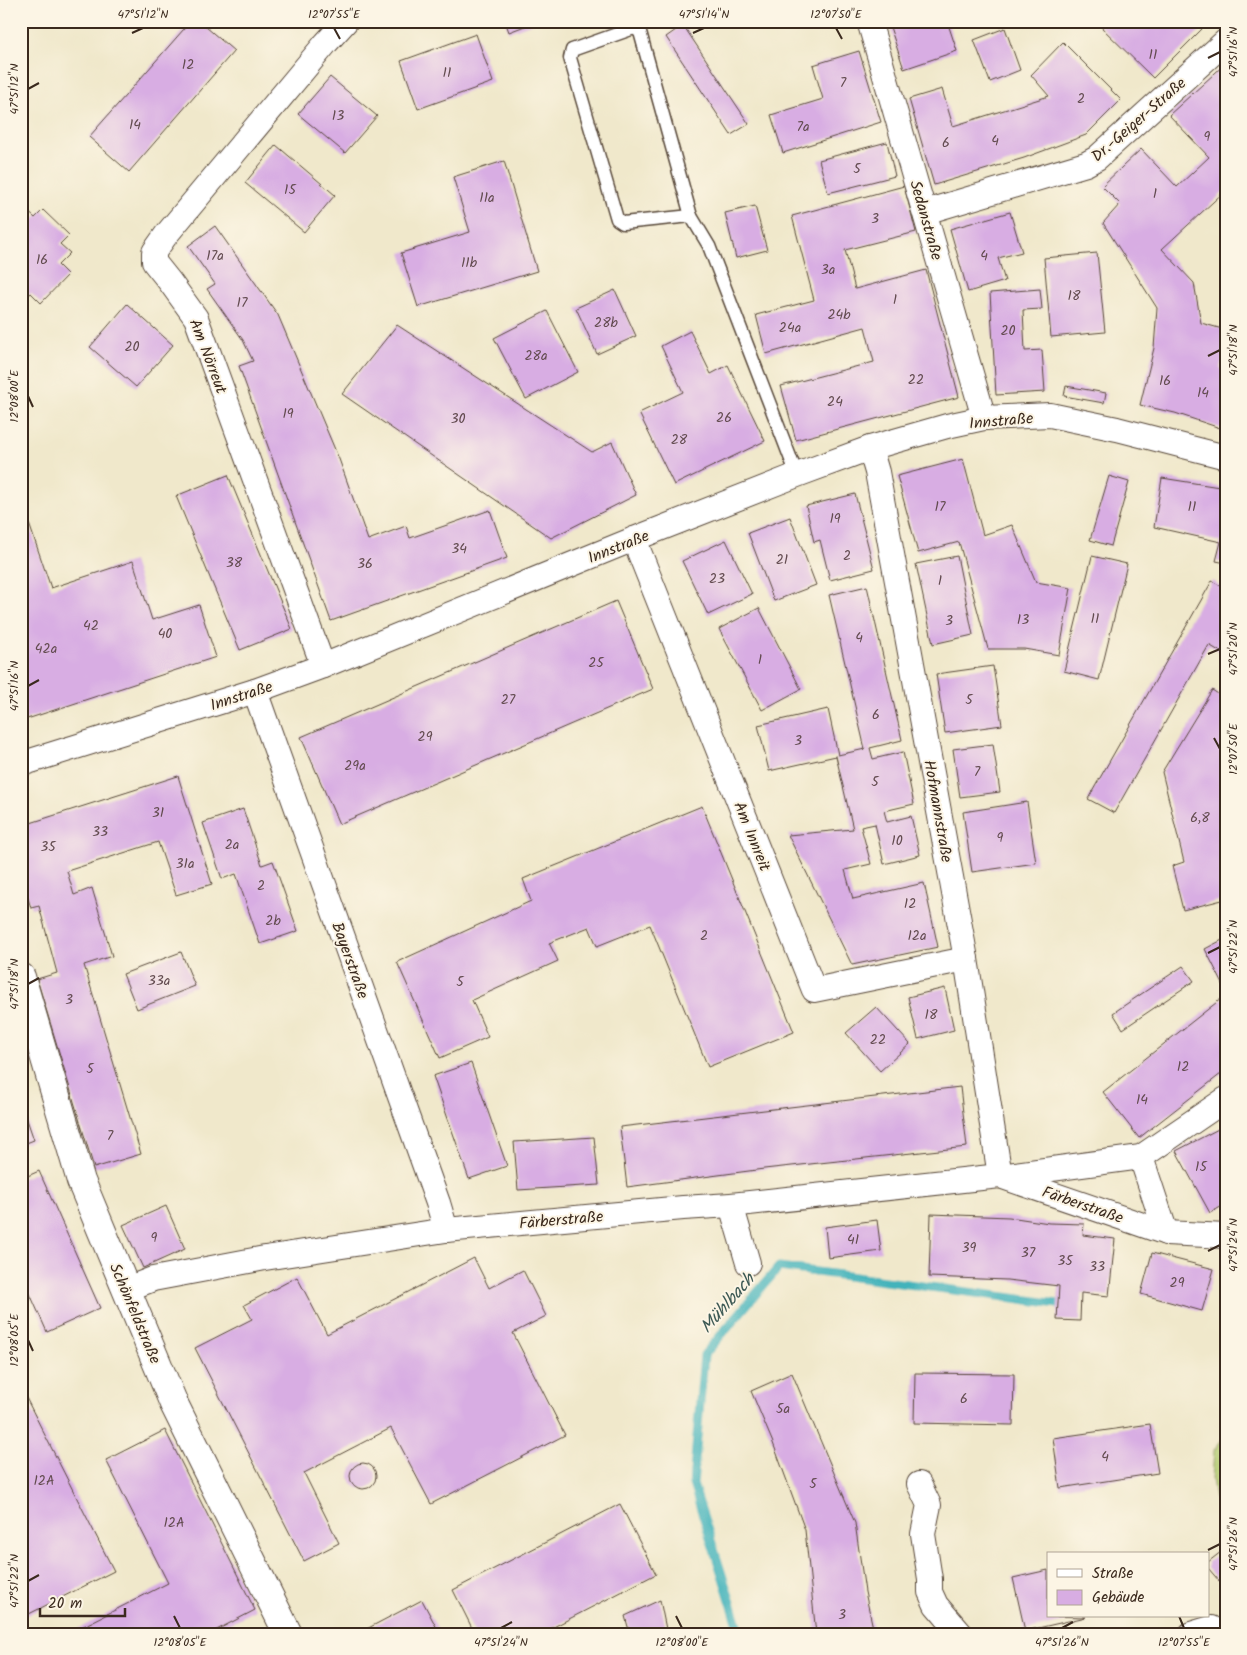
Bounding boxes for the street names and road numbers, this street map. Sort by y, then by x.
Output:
street label: Dr.-Geiger-Straße [1086,72,1192,169]
street label: Sedanstraße [902,178,949,263]
street label: Am Nörreut [182,315,234,398]
street label: Innstraße [968,406,1034,437]
street label: Innstraße [584,524,653,571]
street label: Innstraße [207,675,276,718]
street label: Hofmannstraße [916,758,959,864]
street label: Am Innreit [726,798,777,876]
street label: Bayerstraße [324,919,375,1002]
street label: Färberstraße [1039,1180,1127,1231]
street label: Färberstraße [518,1204,604,1237]
street label: Schönfeldstraße [102,1259,167,1368]

